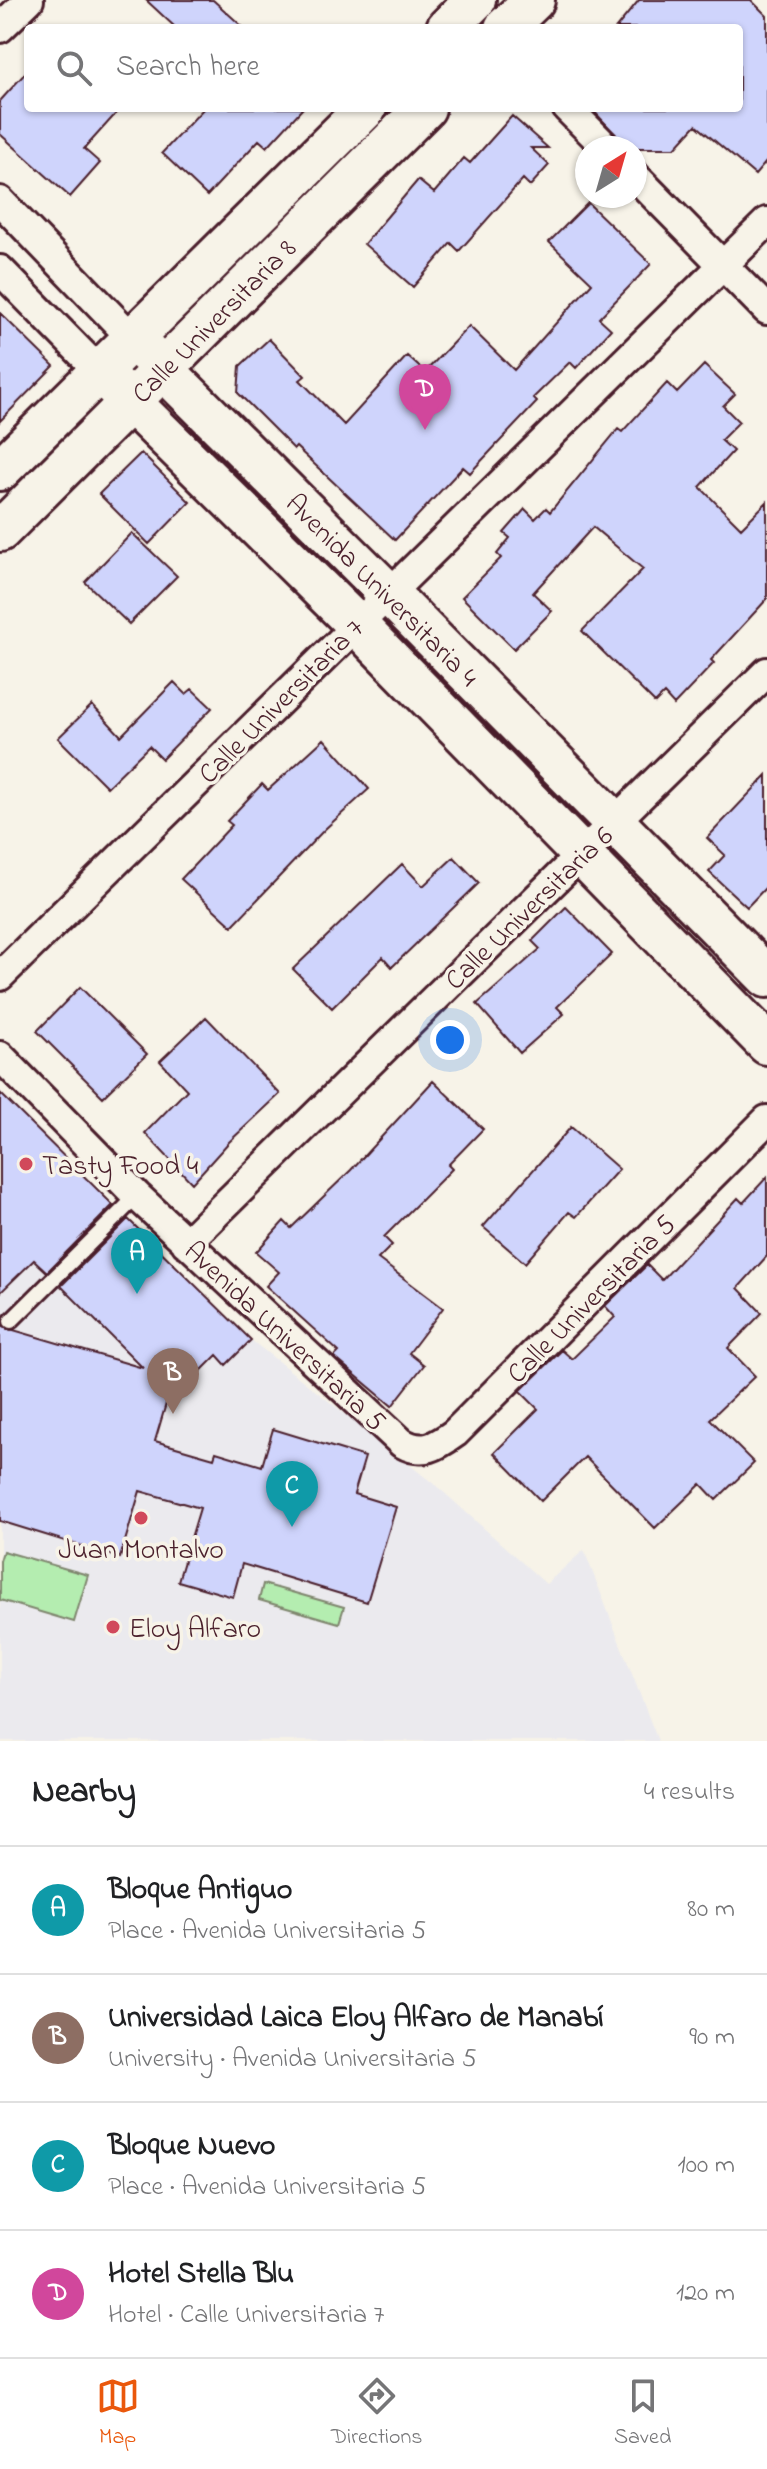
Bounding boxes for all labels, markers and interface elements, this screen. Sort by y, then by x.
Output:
search box [24,24,743,112]
icon: search [52,46,96,90]
text: Search here [116,46,260,90]
north arrow [575,136,647,208]
street label: Calle Universitaria 8 [124,231,307,414]
pin: D [399,364,451,430]
street label: Avenida Universitaria 4 [275,485,487,698]
street label: Calle Universitaria 7 [190,610,375,795]
street label: Calle Universitaria 6 [437,818,624,1001]
your location [430,1020,470,1060]
place label: Tasty Food 4 [42,1147,199,1188]
marker: Tasty Food 4 [17,1155,35,1173]
street label: Calle Universitaria 5 [499,1207,686,1394]
pin: A [111,1228,163,1294]
street label: Avenida Universitaria 5 [173,1233,394,1442]
pin: B [147,1348,199,1414]
pin: C [266,1461,318,1527]
marker: Juan Montalvo [132,1509,150,1527]
place label: Juan Montalvo [58,1531,224,1572]
place label: Eloy Alfaro [129,1610,261,1651]
marker: Eloy Alfaro [104,1618,122,1636]
text: Nearby [32,1768,136,1818]
text: 4 results [644,1774,735,1812]
text: Bloque Antiguo [108,1869,292,1913]
text: A [50,1891,66,1929]
text: 80 m [687,1891,735,1929]
text: Place · Avenida Universitaria 5 [108,1913,426,1951]
text: Universidad Laica Eloy Alfaro de Manabí [108,1997,604,2041]
text: B [49,2019,67,2057]
text: 90 m [689,2019,735,2057]
text: University · Avenida Universitaria 5 [108,2041,477,2079]
text: Bloque Nuevo [108,2125,275,2169]
text: C [51,2147,65,2185]
text: 100 m [678,2147,735,2185]
text: Place · Avenida Universitaria 5 [108,2169,426,2207]
text: Hotel Stella Blu [108,2253,294,2297]
text: D [48,2275,68,2313]
text: 120 m [676,2275,735,2313]
text: Hotel · Calle Universitaria 7 [108,2297,384,2335]
tab: Map [96,2374,140,2454]
tab: Directions [331,2374,423,2454]
tab: Saved [614,2374,671,2454]

